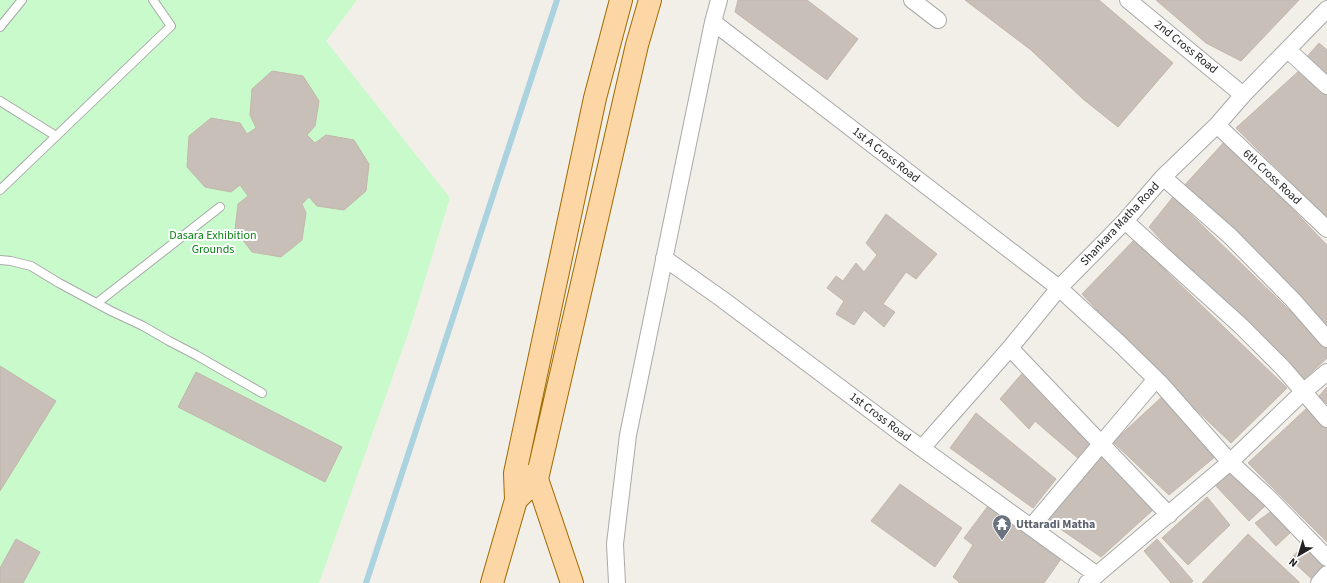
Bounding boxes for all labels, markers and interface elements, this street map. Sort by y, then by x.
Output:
street label: 2nd Cross Road [1151,16,1221,78]
street label: 1st A Cross Road [849,123,923,187]
street label: 6th Cross Road [1239,145,1305,209]
street label: Shankara Matha Road [1077,178,1163,270]
park label: Dasara Exhibition Grounds [169,227,257,258]
street label: 1st Cross Road [846,388,914,446]
temple icon: Uttaradi Matha [991,513,1013,541]
place label: Uttaradi Matha [1016,516,1095,533]
north arrow [1279,535,1319,575]
text: N [1286,554,1301,571]

